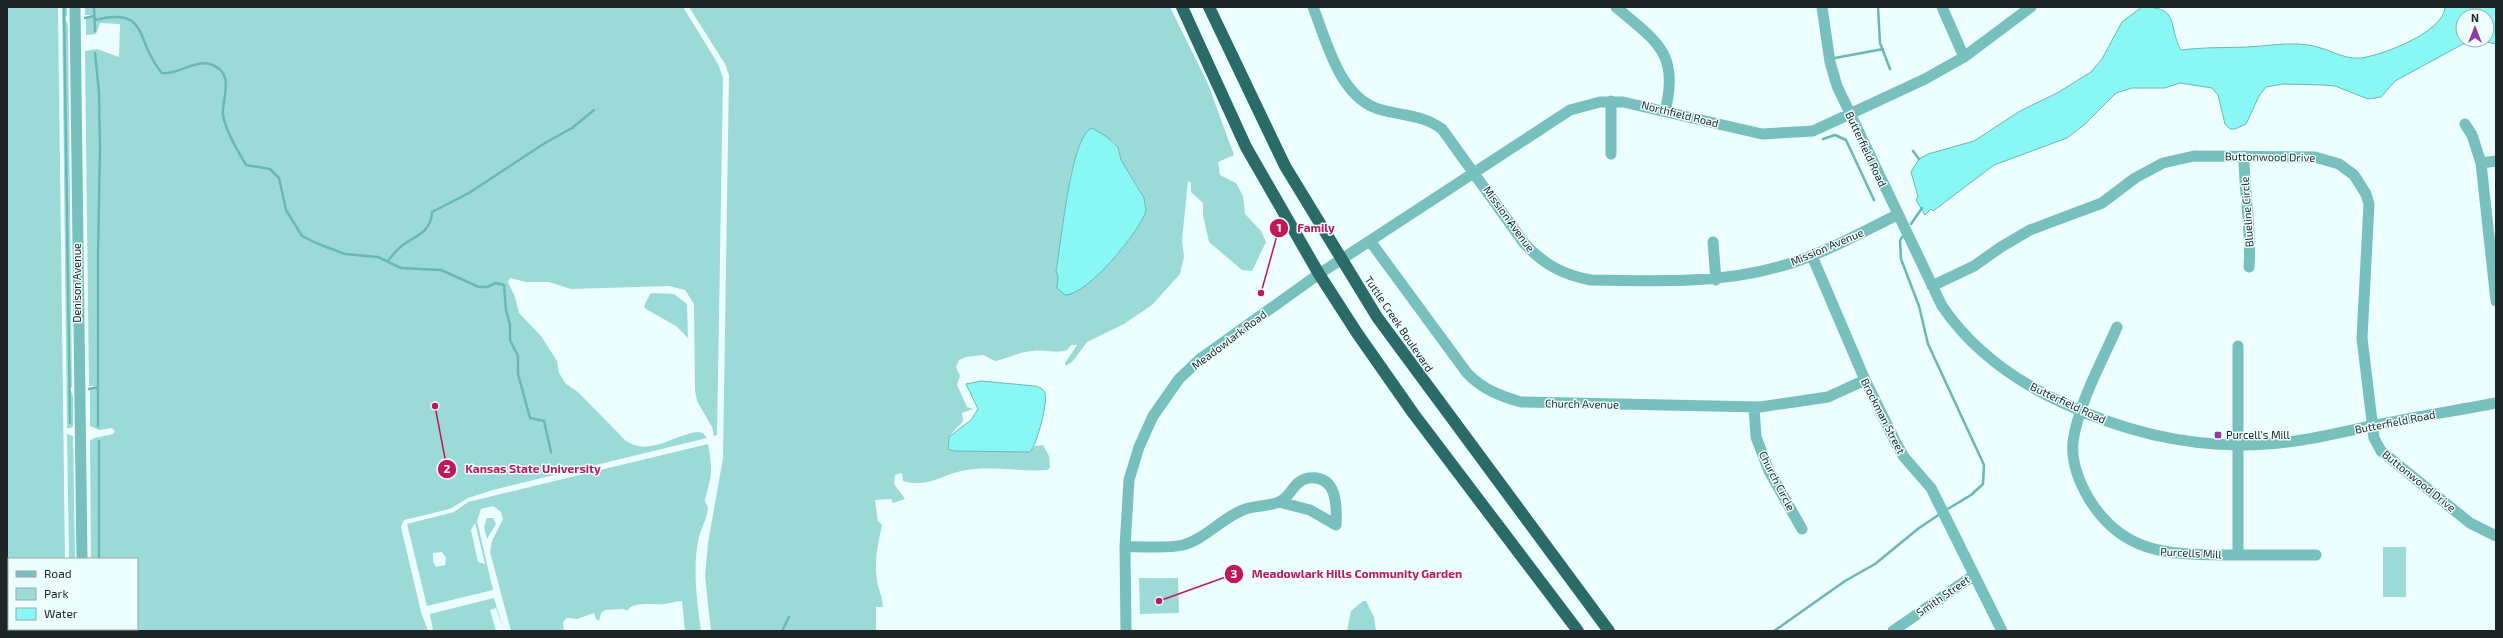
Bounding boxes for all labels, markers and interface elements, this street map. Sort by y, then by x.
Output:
north arrow [2455,8,2495,48]
text: N [2471,11,2479,24]
street label: Northfield Road [1640,98,1720,129]
street label: Butterfield Road [1843,109,1890,189]
street label: Buttonwood Drive [2225,149,2315,164]
street label: Blueline Circle [2238,176,2255,248]
street label: Mission Avenue [1481,183,1538,254]
callout: Family [1269,216,1343,240]
text: 1 [1276,220,1282,234]
text: Family [1297,220,1335,235]
street label: Mission Avenue [1788,225,1865,268]
street label: Denison Avenue [70,243,83,323]
street label: Tuttle Creek Boulevard [1362,273,1436,374]
street label: Meadowlark Road [1189,307,1269,372]
street label: Brockman Street [1859,376,1908,456]
street label: Butterfield Road [2028,379,2108,426]
street label: Church Avenue [1545,396,1619,411]
street label: Butterfield Road [2354,407,2436,436]
place label: Purcell's Mill [2226,428,2291,441]
marker: Purcell's Mill [2213,430,2223,440]
street label: Buttonwood Drive [2380,447,2459,514]
street label: Church Circle [1757,449,1798,513]
callout: Kansas State University [437,457,609,481]
text: 2 [444,461,451,475]
text: Kansas State University [465,461,601,476]
street label: Purcells Mill [2160,544,2223,561]
legend [8,558,138,630]
callout: Meadowlark Hills Community Garden [1224,562,1470,586]
text: Road [44,566,72,580]
text: 3 [1231,566,1238,580]
text: Meadowlark Hills Community Garden [1252,566,1462,581]
street label: Smith Street [1914,572,1972,619]
text: Park [44,586,69,600]
text: Water [44,606,78,620]

